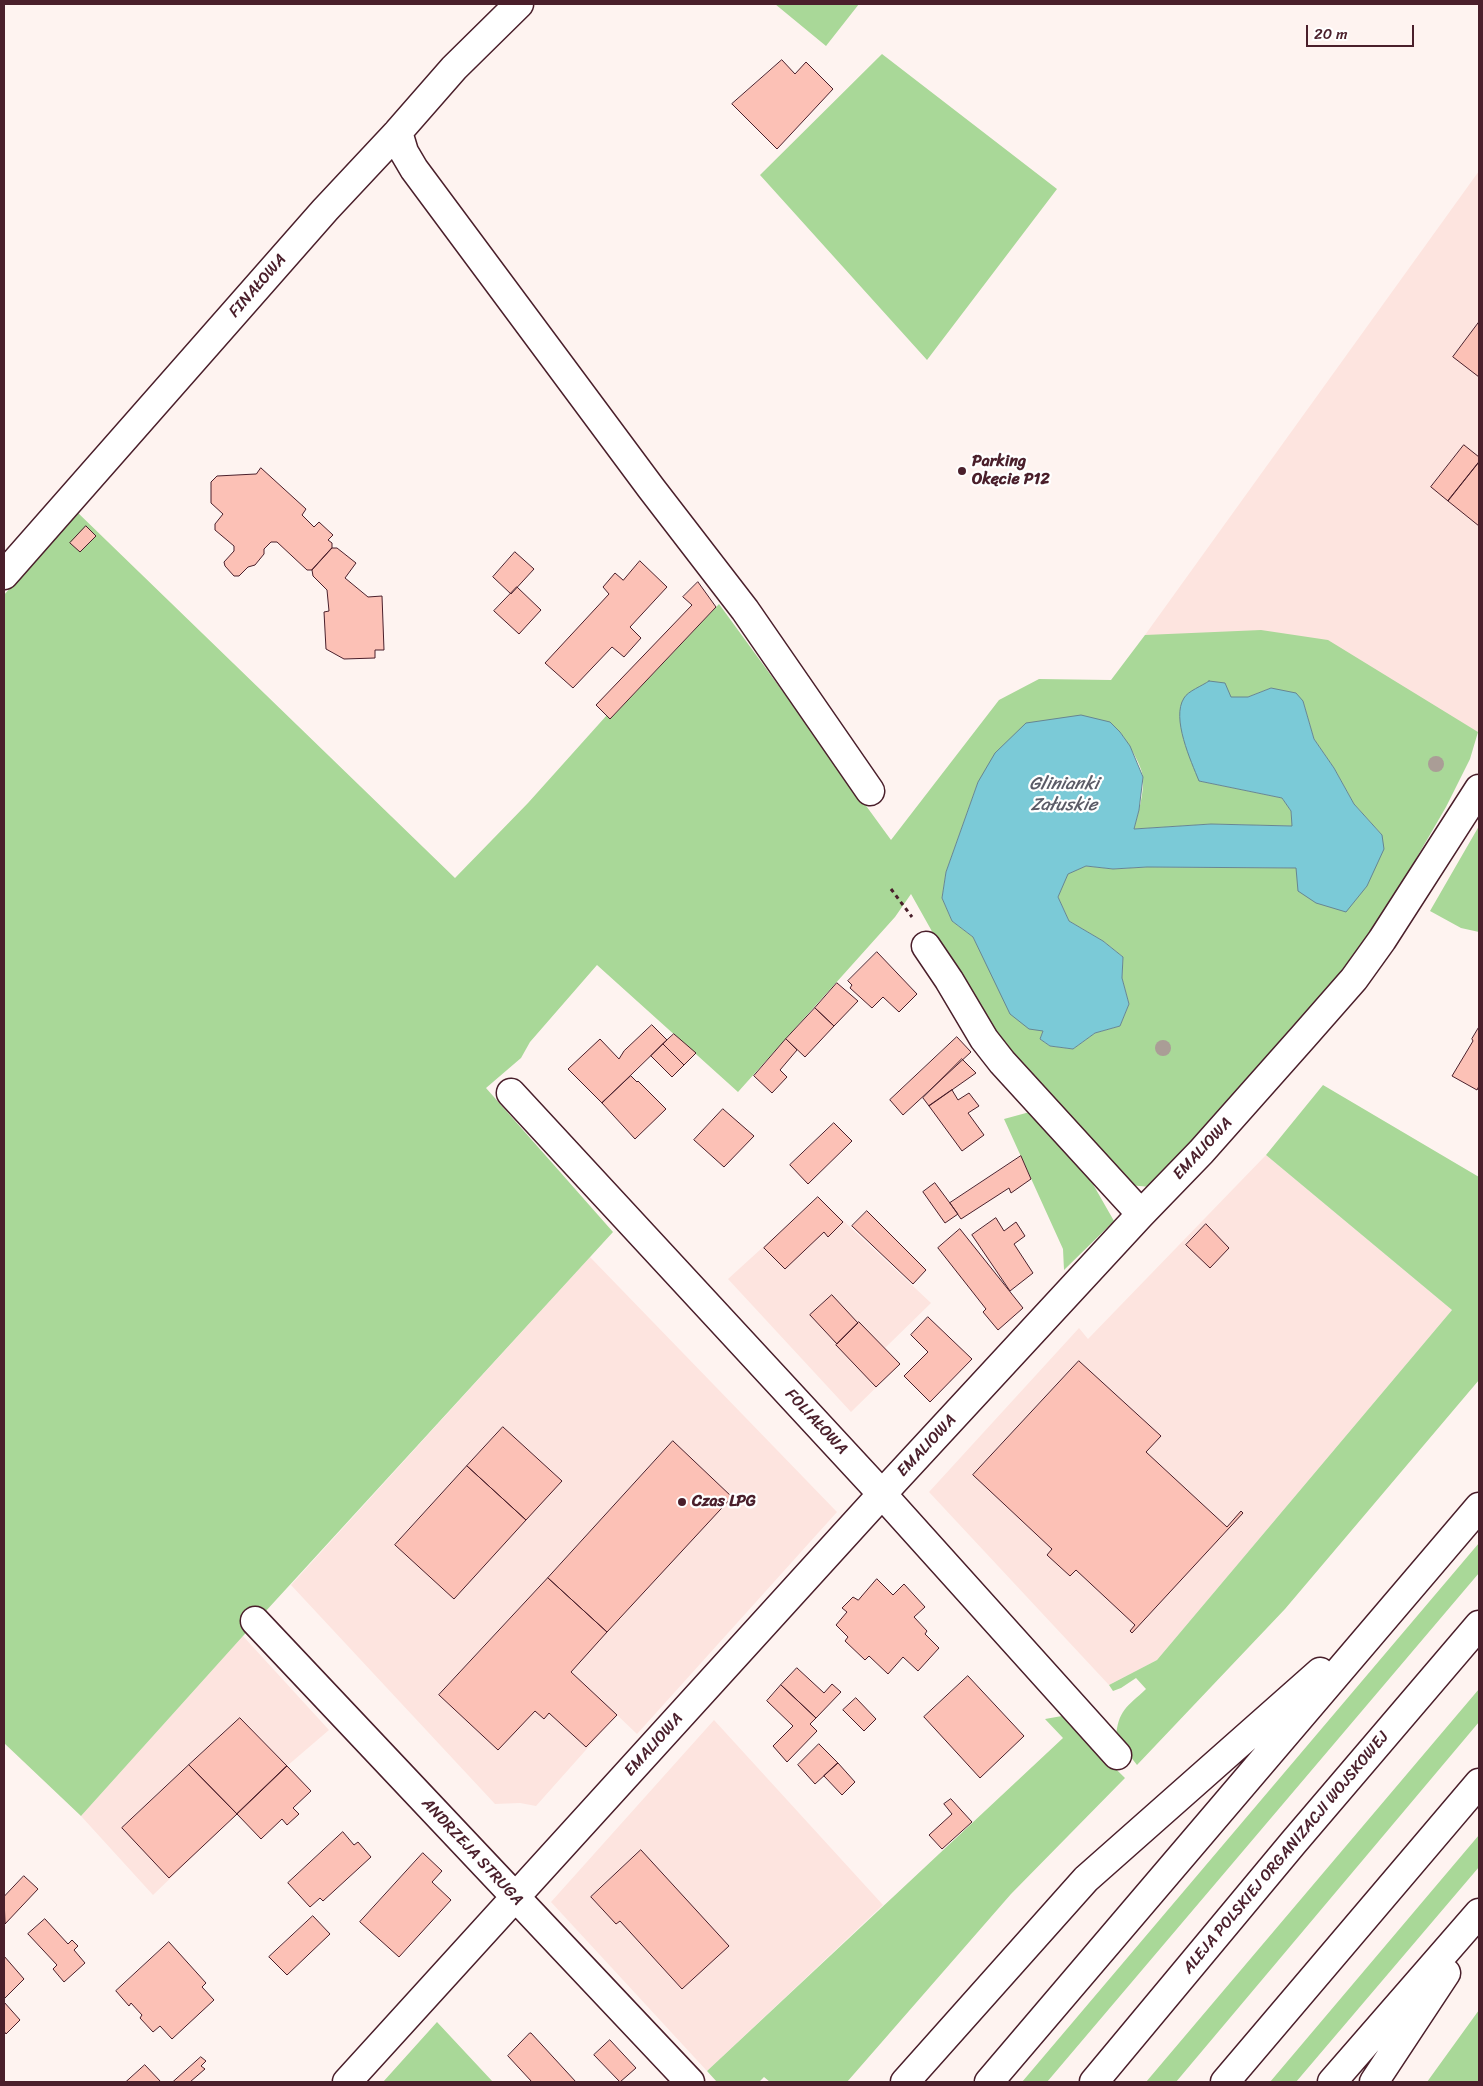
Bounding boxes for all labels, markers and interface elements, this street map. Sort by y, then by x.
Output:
scale bar [1308,15,1416,47]
text: 20 m [1314,21,1348,47]
street label: FINAŁOWA [225,250,291,322]
place label: Parking Okęcie P12 [972,452,1050,490]
marker: Parking Okęcie P12 [956,465,968,477]
water label: Glinianki Załuskie [1029,773,1099,816]
street label: EMALIOWA [1169,1114,1237,1184]
street label: FOLIAŁOWA [781,1385,851,1459]
street label: EMALIOWA [893,1411,961,1481]
place label: Czas LPG [692,1492,756,1512]
marker: Czas LPG [676,1496,688,1508]
street label: EMALIOWA [621,1710,687,1780]
street label: ALEJA POLSKIEJ ORGANIZACJI WOJSKOWEJ [1179,1728,1393,1978]
street label: ANDRZEJA STRUGA [417,1794,527,1910]

